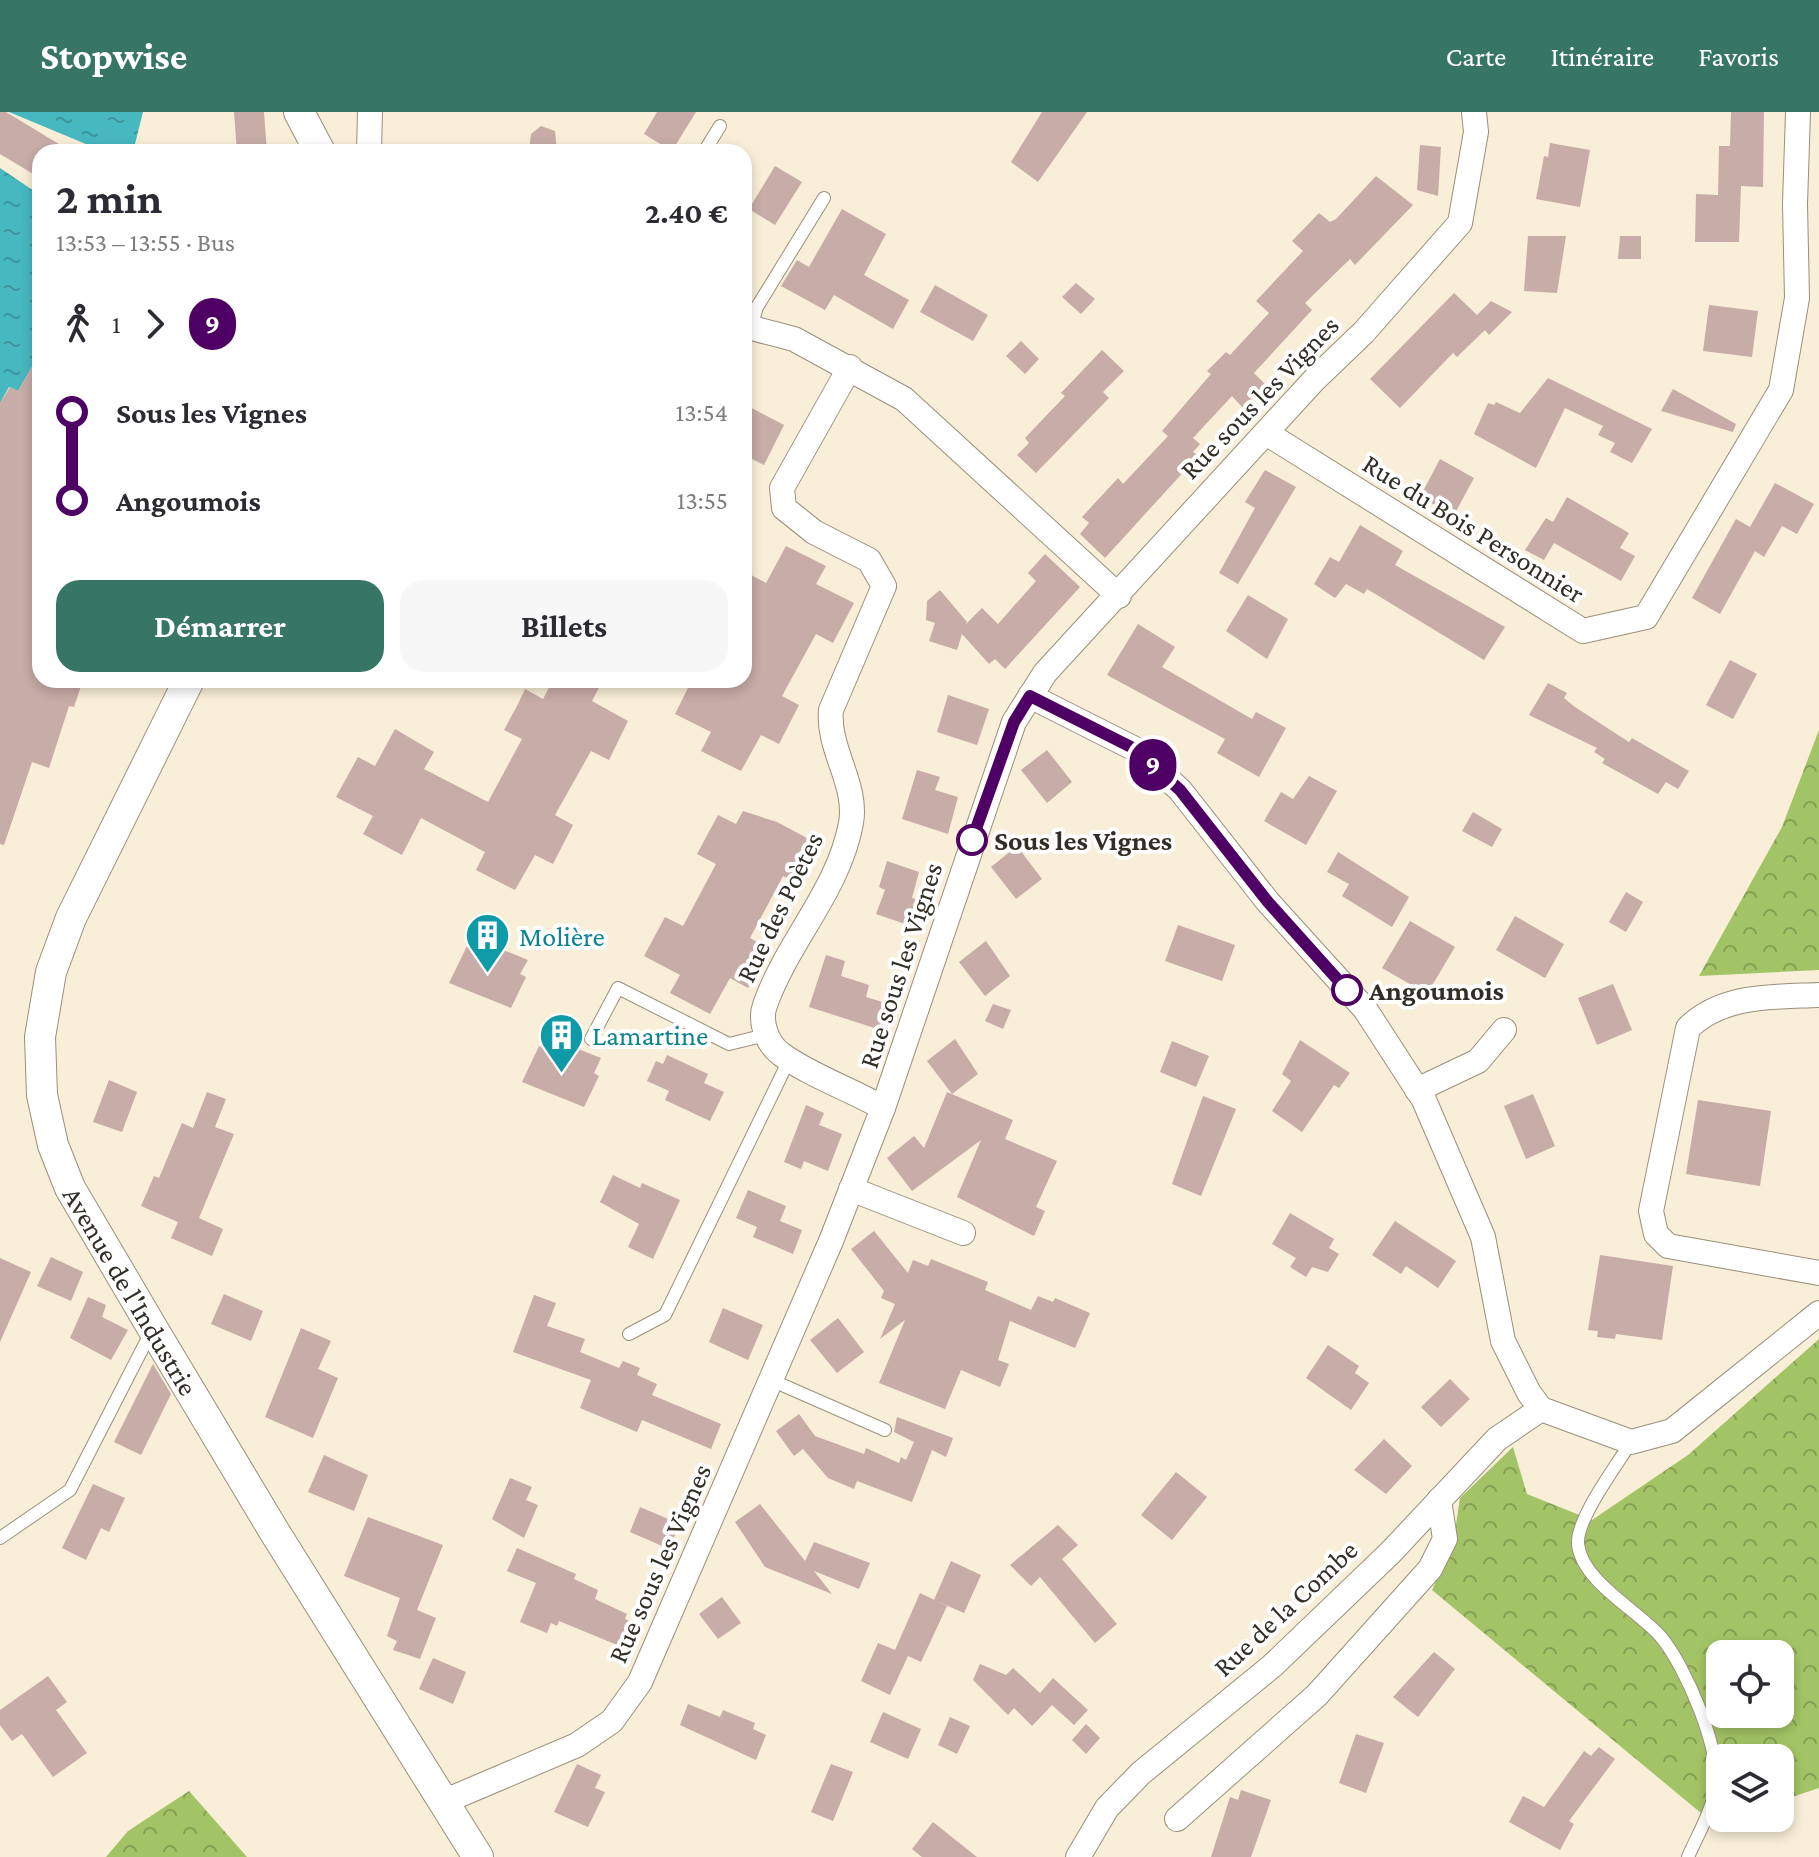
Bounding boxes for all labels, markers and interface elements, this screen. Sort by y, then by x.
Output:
text: Stopwise [40,35,187,77]
text: Carte [1446,41,1506,72]
text: Itinéraire [1550,41,1654,72]
text: Favoris [1698,41,1779,72]
text: 2 min [56,174,162,222]
text: 2.40 € [645,196,728,229]
text: 13:53 – 13:55 · Bus [56,228,235,257]
icon: walk [56,302,100,346]
icon: forward [133,302,177,346]
text: 9 [205,308,220,339]
text: 1 [112,310,121,339]
street label: Rue sous les Vignes [1174,310,1345,485]
text: Sous les Vignes [116,396,307,429]
text: 13:54 [676,398,728,427]
street label: Rue du Bois Personnier [1357,448,1590,609]
text: Angoumois [116,484,261,517]
text: 13:55 [677,486,728,515]
button: Démarrer [56,580,384,672]
button: Billets [400,580,728,672]
line badge: 9 [1127,739,1179,791]
text: 9 [1145,749,1161,780]
marker: Sous les Vignes [957,825,987,855]
place label: Sous les Vignes [994,825,1172,856]
street label: Rue des Poètes [730,827,829,987]
street label: Rue sous les Vignes [853,859,948,1072]
building icon: Molière [464,912,512,975]
place label: Molière [519,921,605,952]
marker: Angoumois [1332,975,1362,1005]
place label: Angoumois [1368,975,1504,1006]
building icon: Lamartine [537,1011,585,1074]
place label: Lamartine [592,1020,708,1051]
street label: Avenue de l'Industrie [57,1181,204,1401]
street label: Rue sous les Vignes [602,1459,717,1667]
street label: Rue de la Combe [1207,1534,1364,1683]
map controls [1706,1640,1794,1832]
button: locate [1706,1640,1794,1728]
button: layers [1706,1744,1794,1832]

